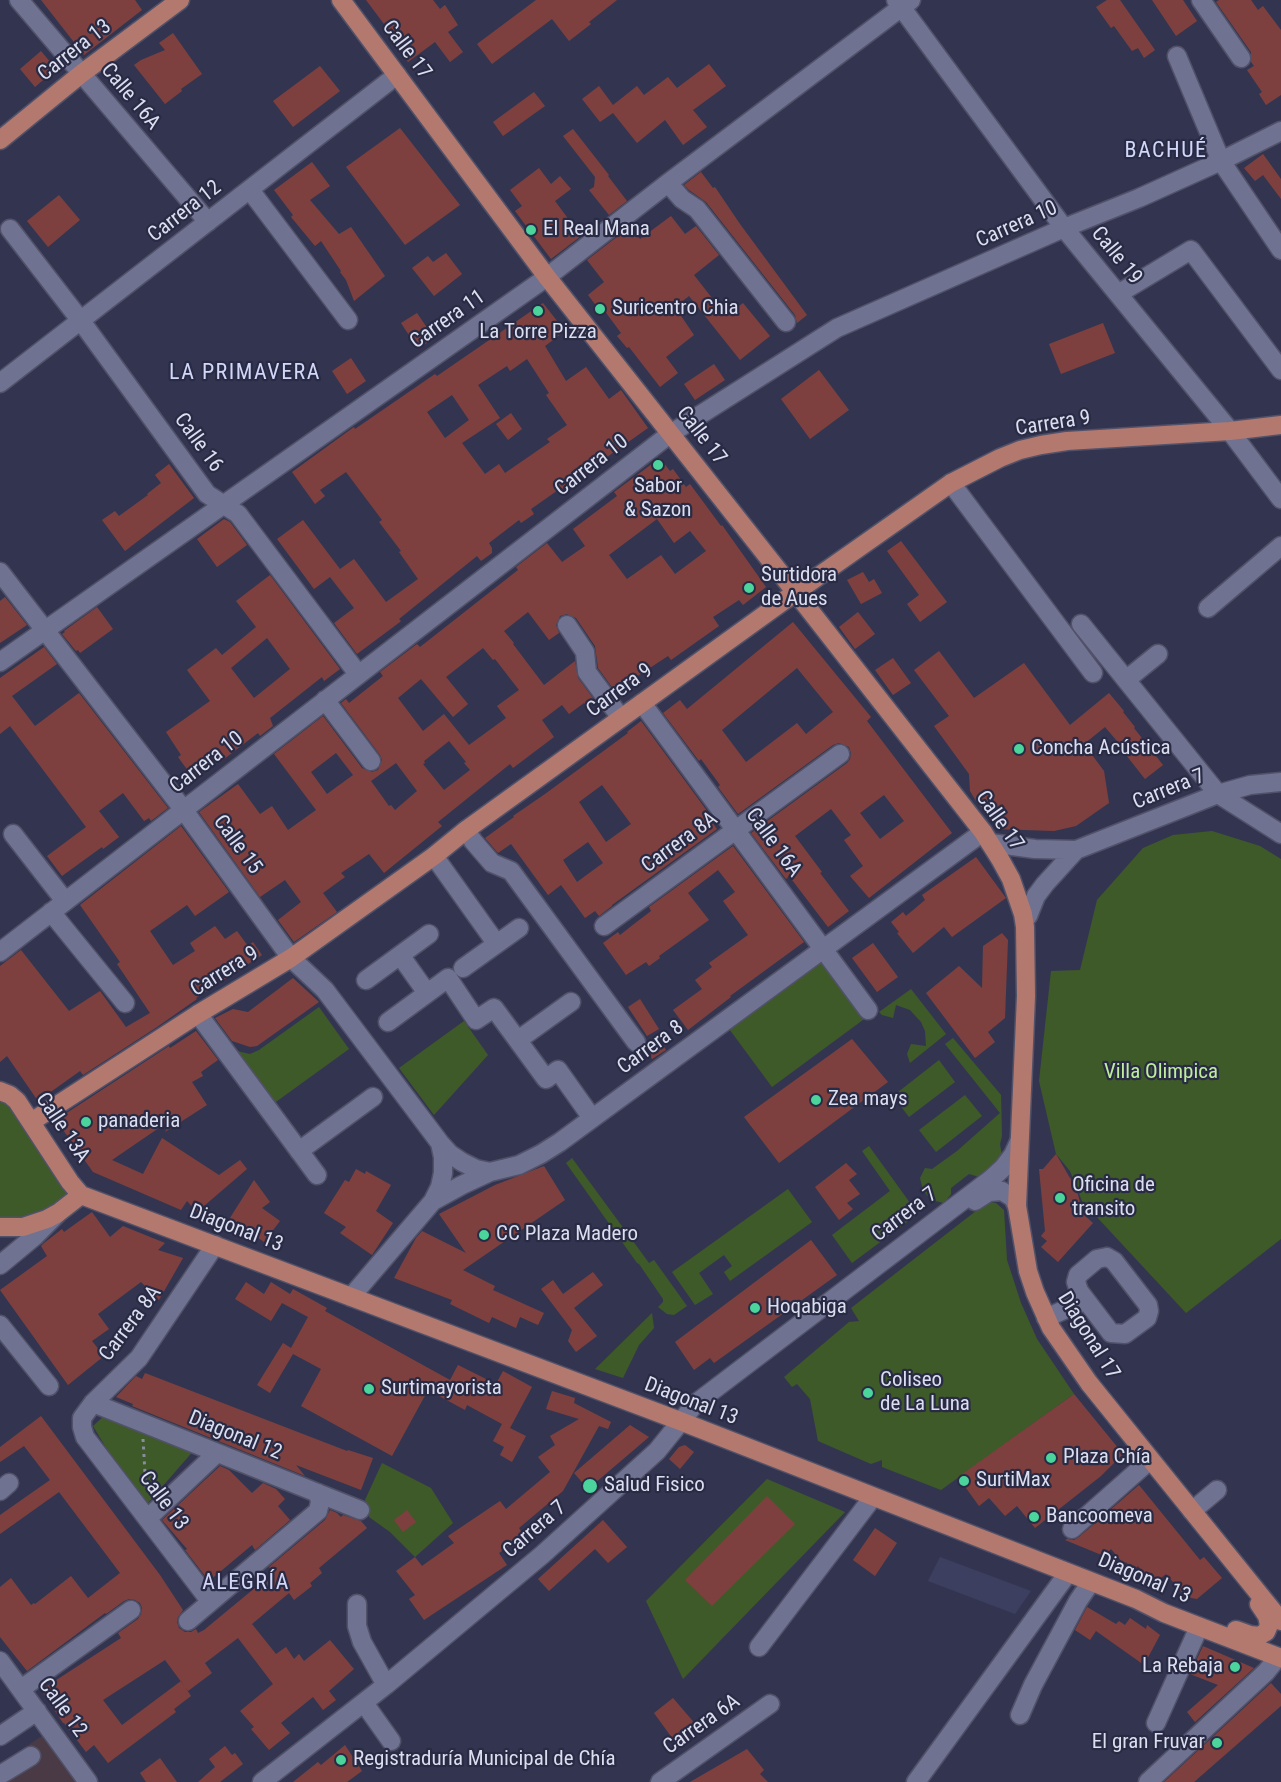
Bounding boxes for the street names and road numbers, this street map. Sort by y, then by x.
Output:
street label: Carrera 13 [33,15,117,87]
street label: Calle 17 [376,16,436,84]
street label: Calle 16A [95,59,165,135]
street label: Carrera 12 [143,176,227,248]
street label: Carrera 10 [973,196,1061,254]
street label: Calle 19 [1085,222,1147,290]
street label: Carrera 11 [406,285,490,355]
street label: Calle 17 [670,402,732,470]
street label: Carrera 9 [1014,406,1092,442]
street label: Calle 16 [168,408,228,478]
street label: Carrera 10 [550,430,634,502]
street label: Carrera 9 [582,659,658,723]
street label: Carrera 10 [165,727,249,799]
street label: Carrera 7 [1129,764,1209,816]
street label: Calle 17 [969,786,1029,856]
street label: Calle 16A [740,804,806,882]
street label: Carrera 8A [637,807,723,879]
street label: Calle 15 [207,810,267,880]
street label: Carrera 9 [186,941,264,1003]
street label: Carrera 8 [613,1016,689,1080]
street label: Calle 13A [29,1088,95,1168]
street label: Carrera 7 [867,1182,943,1248]
street label: Diagonal 13 [186,1200,286,1258]
street label: Carrera 8A [95,1281,167,1367]
street label: Diagonal 17 [1051,1288,1125,1384]
street label: Diagonal 13 [641,1373,741,1431]
street label: Diagonal 12 [185,1406,285,1466]
street label: Calle 13 [133,1467,193,1535]
street label: Carrera 7 [498,1496,572,1564]
street label: Diagonal 13 [1094,1548,1194,1610]
street label: Calle 12 [32,1673,92,1743]
street label: Carrera 6A [659,1690,745,1760]

